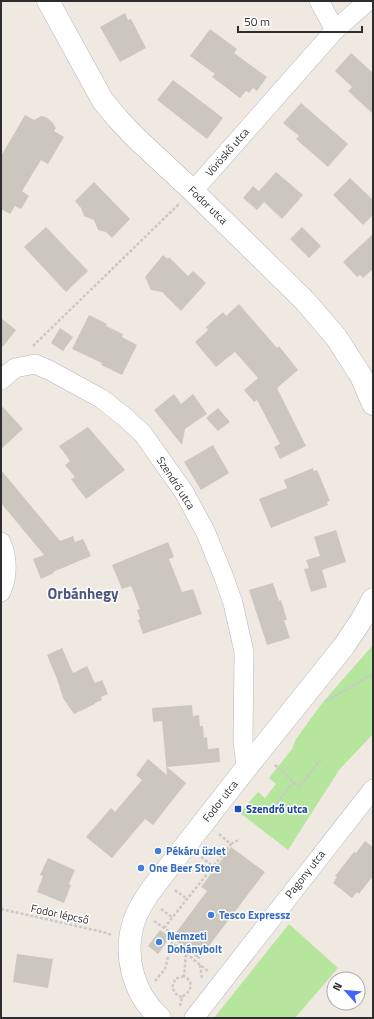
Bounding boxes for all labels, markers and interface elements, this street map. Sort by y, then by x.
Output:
scale bar [238,8,362,34]
text: 50 m [244,12,270,31]
street label: Vöröskő utca [201,124,253,180]
street label: Fodor utca [185,182,232,228]
street label: Szendrő utca [153,453,199,513]
district label: Orbánhegy [48,582,119,605]
street label: Fodor utca [199,776,242,825]
place label: Szendrő utca [246,801,308,817]
marker: Szendrő utca [233,804,243,814]
place label: Pékáru üzlet [166,843,226,859]
marker: Pékáru üzlet [153,846,163,856]
street label: Pagony utca [281,846,329,901]
place label: One Beer Store [149,860,221,876]
marker: One Beer Store [136,863,146,873]
street label: Fodor lépcső [30,900,91,928]
place label: Tesco Expressz [219,907,290,923]
marker: Tesco Expressz [206,910,216,920]
place label: Nemzeti Dohánybolt [167,928,222,957]
marker: Nemzeti Dohánybolt [154,937,164,947]
north arrow [326,971,366,1011]
text: N [328,979,346,993]

